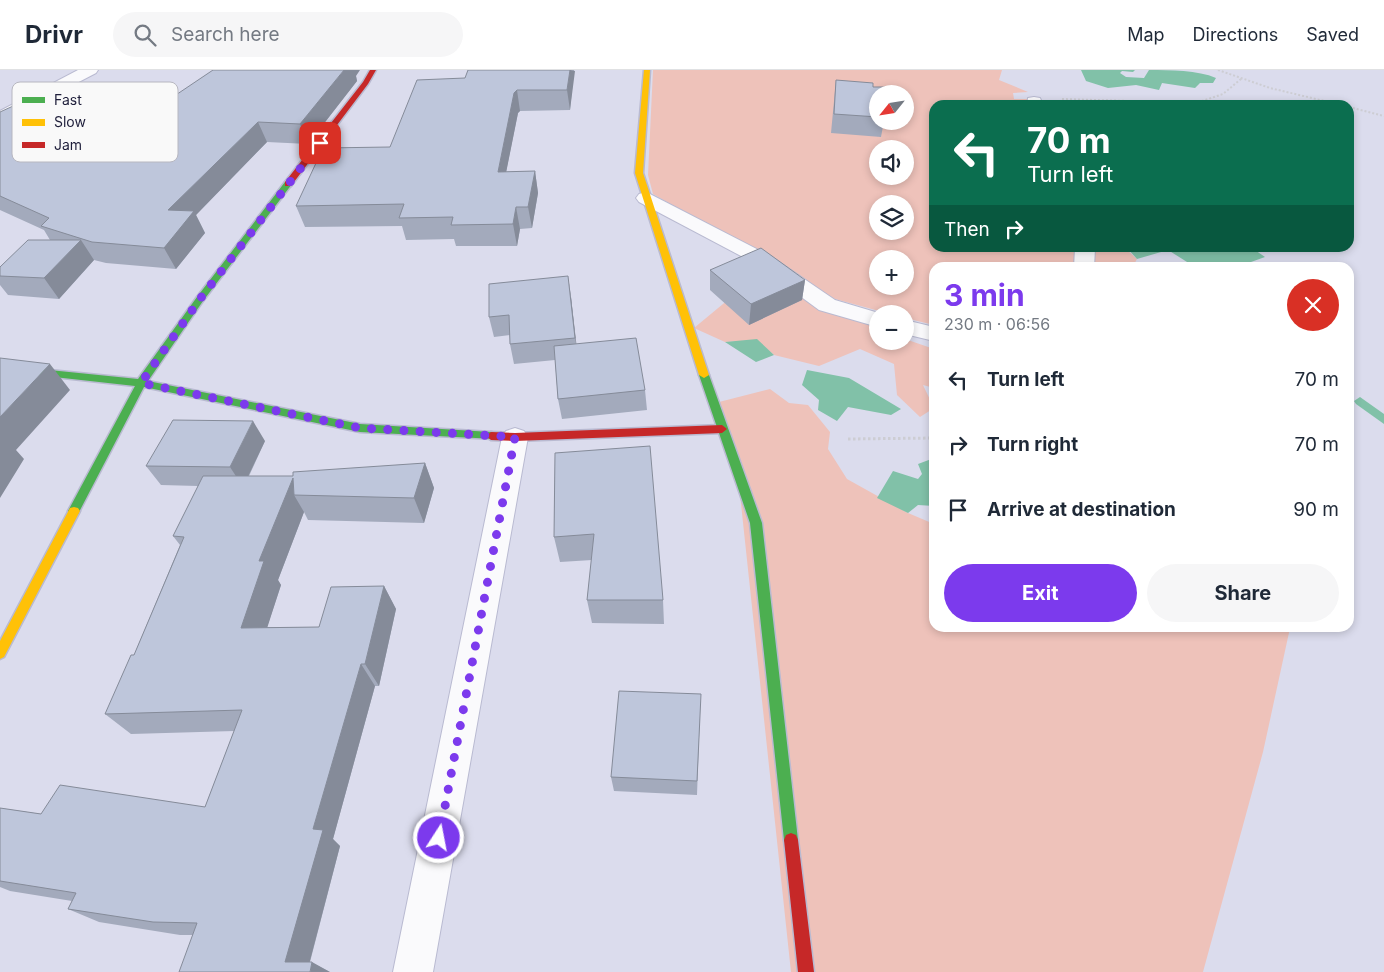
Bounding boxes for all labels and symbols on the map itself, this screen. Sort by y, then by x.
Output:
legend [12,82,178,162]
north arrow [869,85,914,130]
text: Fast [54,91,82,108]
text: Slow [54,113,86,130]
pin [299,122,341,164]
text: Jam [54,136,82,153]
position arrow [412,811,464,863]

